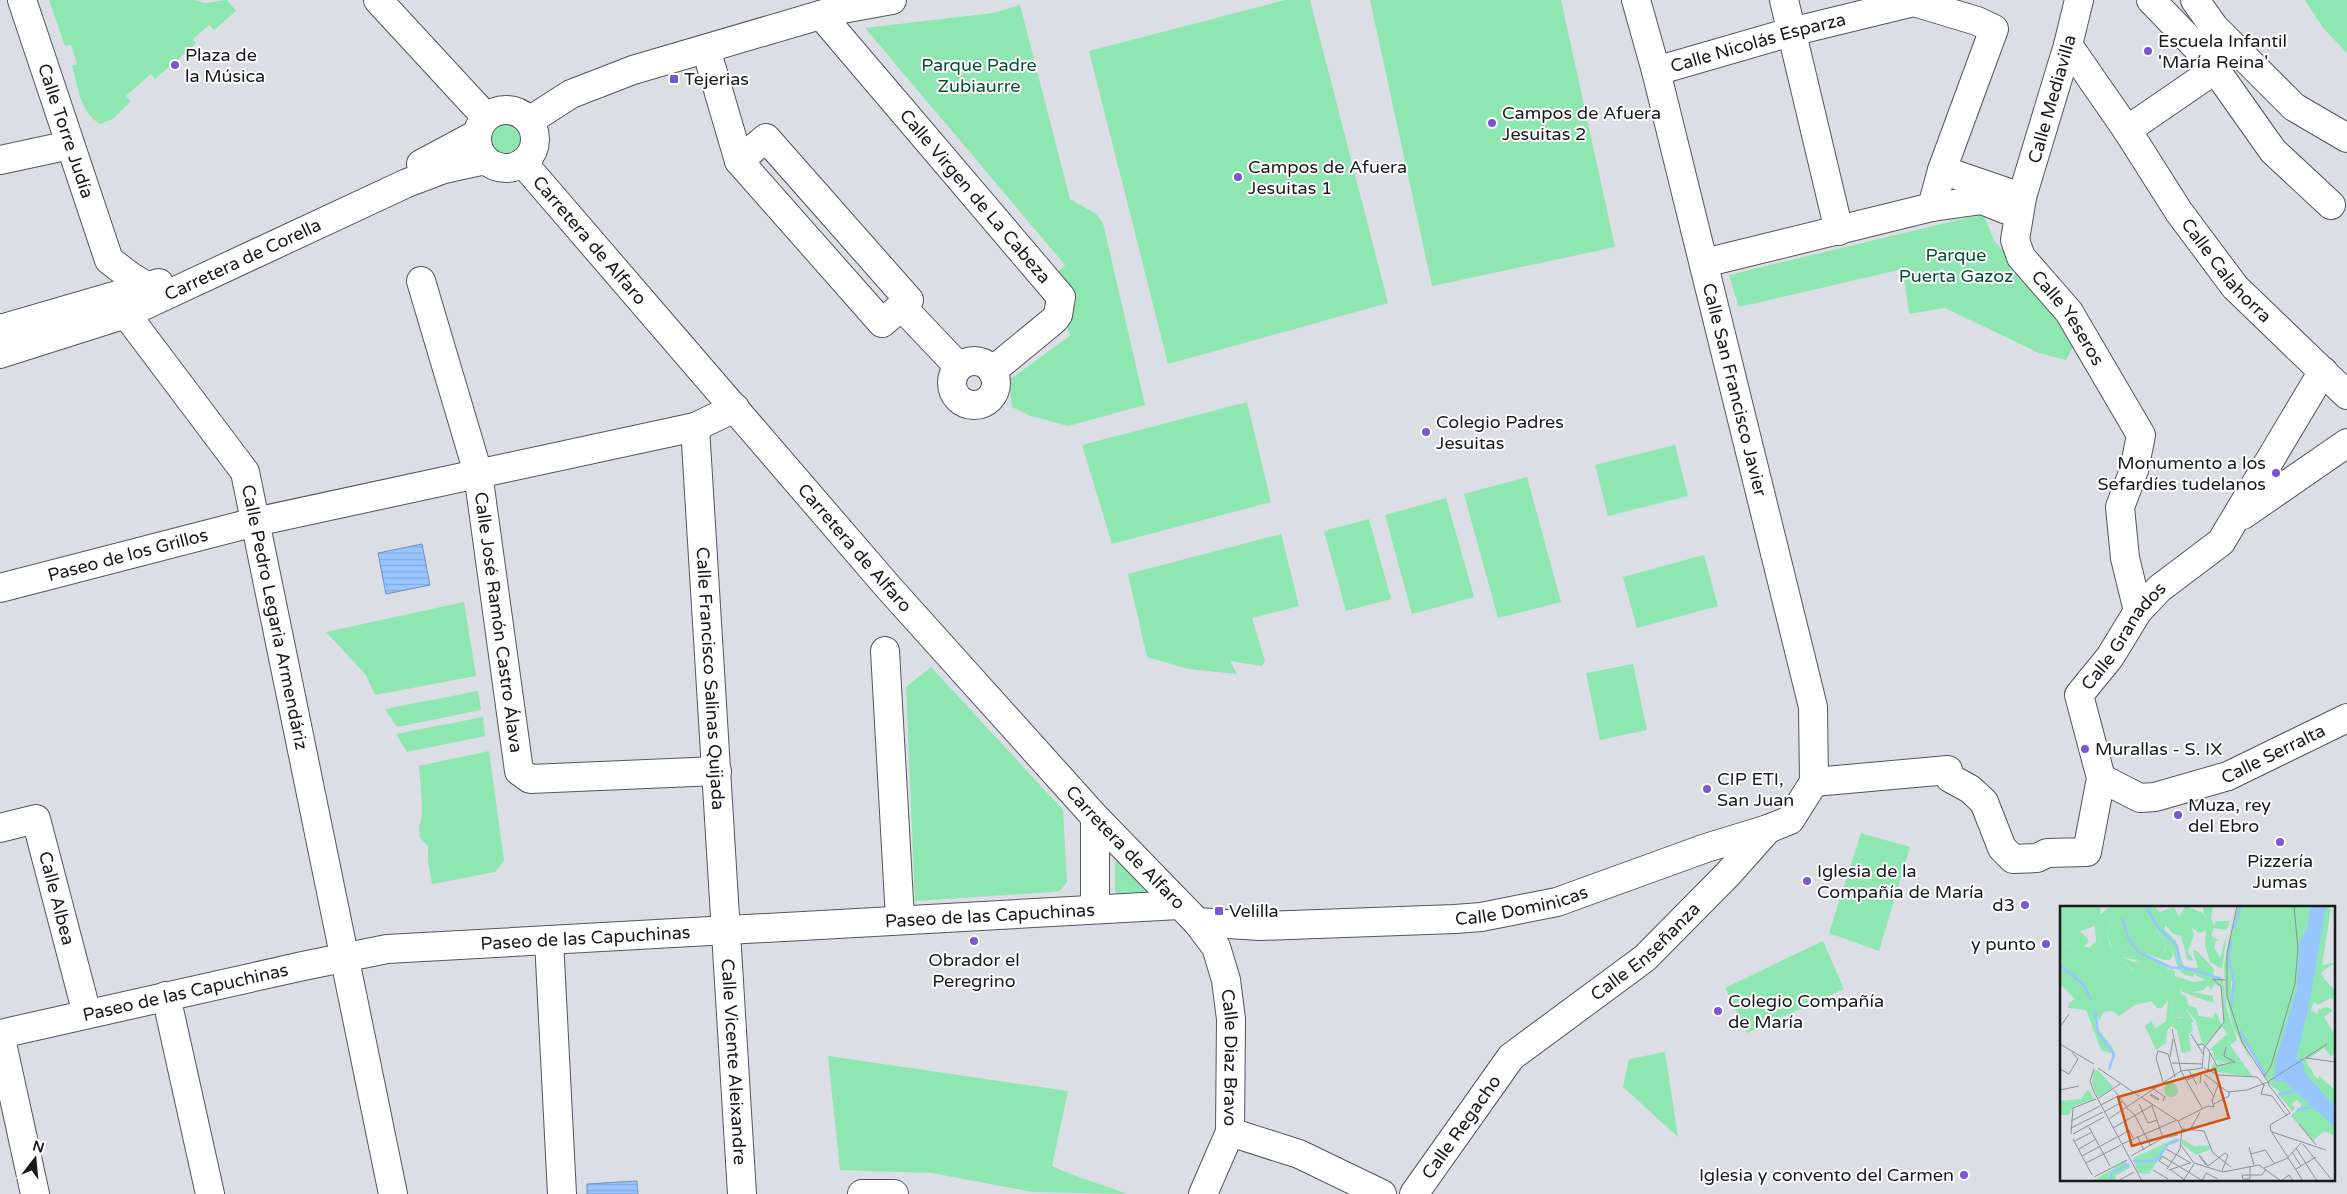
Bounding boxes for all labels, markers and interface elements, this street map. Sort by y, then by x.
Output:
street label: Calle Nicolás Esparza [1668,8,1848,77]
place label: Escuela Infantil 'María Reina' [2158,30,2287,73]
street label: Calle Mediavilla [2023,32,2081,166]
place label: Plaza de la Música [185,44,265,87]
marker: Escuela Infantil 'María Reina' [2142,45,2154,57]
park label: Parque Padre Zubiaurre [921,54,1037,97]
marker: Plaza de la Música [169,59,181,71]
street label: Calle Torre Judía [33,61,99,201]
place label: Tejerias [684,68,749,90]
marker: Tejerias [668,73,680,85]
place label: Campos de Afuera Jesuitas 2 [1502,102,1661,145]
street label: Calle Virgen de La Cabeza [895,105,1056,288]
marker: Campos de Afuera Jesuitas 2 [1486,117,1498,129]
place label: Campos de Afuera Jesuitas 1 [1248,156,1407,199]
street label: Carretera de Alfaro [528,171,651,309]
marker: Campos de Afuera Jesuitas 1 [1232,171,1244,183]
street label: Carretera de Corella [161,214,325,306]
street label: Calle Calahorra [2177,214,2276,327]
park label: Parque Puerta Gazoz [1899,244,2013,287]
street label: Calle Yeseros [2027,266,2109,370]
street label: Calle San Francisco Javier [1698,281,1772,499]
place label: Colegio Padres Jesuitas [1436,411,1564,454]
marker: Colegio Padres Jesuitas [1420,426,1432,438]
place label: Monumento a los Sefardíes tudelanos [2098,452,2266,495]
marker: Monumento a los Sefardíes tudelanos [2270,467,2282,479]
street label: Carretera de Alfaro [793,479,916,617]
street label: Calle Pedro Legaria Armendáriz [237,483,313,752]
street label: Calle José Ramón Castro Álava [470,490,527,754]
street label: Paseo de los Grillos [45,524,210,586]
street label: Calle Francisco Salinas Quijada [691,546,729,811]
street label: Calle Granados [2076,578,2171,695]
street label: Calle Serralta [2219,719,2329,788]
place label: Murallas - S. IX [2095,738,2222,760]
marker: Murallas - S. IX [2079,743,2091,755]
place label: CIP ETI, San Juan [1717,768,1794,811]
street label: Carretera de Alfaro [1061,781,1190,914]
marker: CIP ETI, San Juan [1701,783,1713,795]
place label: Muza, rey del Ebro [2188,794,2271,837]
marker: Muza, rey del Ebro [2172,809,2184,821]
marker: Pizzería Jumas [2274,836,2286,848]
street label: Calle Albea [34,849,80,947]
place label: Pizzería Jumas [2247,850,2313,893]
place label: Iglesia de la Compañía de María [1817,860,1984,903]
marker: Iglesia de la Compañía de María [1801,875,1813,887]
street label: Calle Dominicas [1454,881,1591,930]
place label: d3 [1992,894,2015,916]
street label: Calle Enseñanza [1586,898,1705,1005]
street label: Paseo de las Capuchinas [884,899,1095,932]
marker: d3 [2019,899,2031,911]
place label: Velilla [1229,900,1279,922]
marker: Velilla [1213,905,1225,917]
inset map [2060,906,2334,1182]
street label: Paseo de las Capuchinas [480,921,691,955]
place label: y punto [1971,933,2036,955]
marker: Obrador el Peregrino [968,935,980,947]
marker: y punto [2040,938,2052,950]
place label: Obrador el Peregrino [928,949,1020,992]
street label: Calle Vicente Aleixandre [717,958,751,1166]
street label: Paseo de las Capuchinas [80,959,290,1026]
street label: Calle Diaz Bravo [1216,988,1242,1127]
place label: Colegio Compañía de María [1728,990,1884,1033]
marker: Colegio Compañía de María [1712,1005,1724,1017]
street label: Calle Regacho [1417,1071,1506,1183]
north arrow [10,1134,60,1184]
text: N [31,1137,46,1157]
place label: Iglesia y convento del Carmen [1699,1164,1954,1186]
marker: Iglesia y convento del Carmen [1958,1169,1970,1181]

